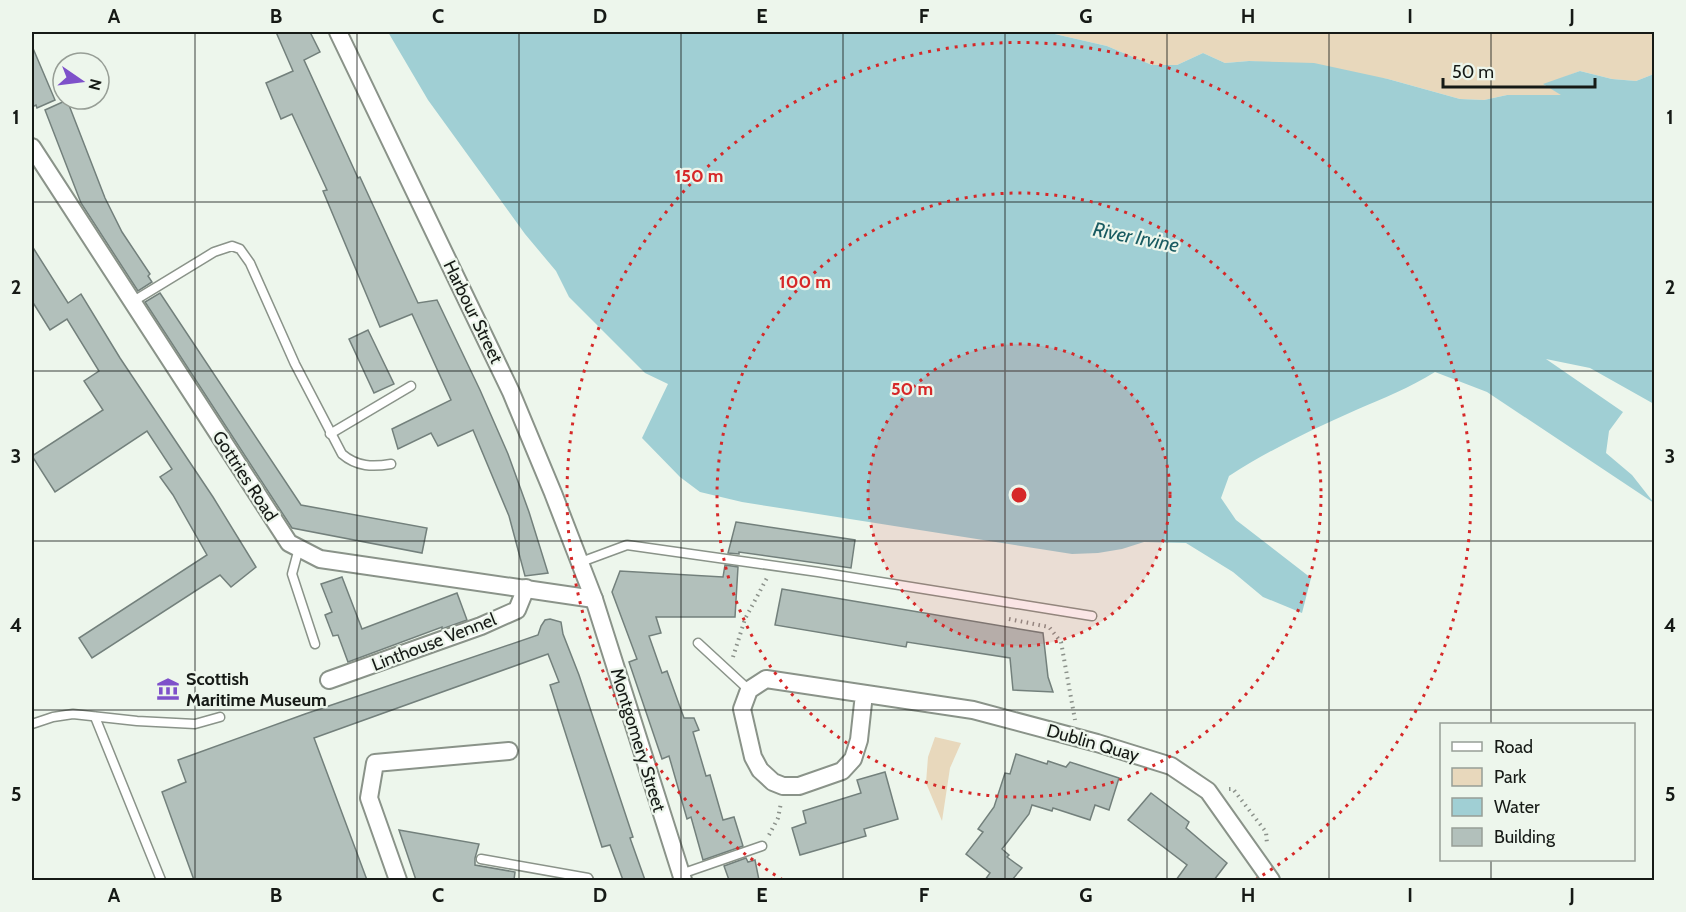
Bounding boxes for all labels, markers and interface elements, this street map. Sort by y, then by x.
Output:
text: A [108,4,121,28]
text: B [270,4,282,28]
text: C [432,4,444,28]
text: D [593,4,607,28]
text: E [756,4,768,28]
text: F [919,4,930,28]
text: G [1079,4,1093,28]
text: H [1241,4,1255,28]
text: I [1407,4,1413,28]
text: J [1568,4,1575,28]
north arrow [51,51,111,111]
scale bar [1443,51,1594,89]
text: 50 m [1452,61,1494,83]
text: N [84,77,106,92]
text: 1 [12,105,20,129]
text: 1 [1666,105,1674,129]
text: 150 m [675,165,723,187]
water label: River Irvine [1091,217,1181,257]
street label: Harbour Street [439,257,507,367]
text: 100 m [779,271,831,293]
text: 2 [11,275,21,299]
text: 2 [1665,275,1675,299]
text: 50 m [891,378,933,400]
street label: Gottries Road [208,427,282,525]
text: 3 [11,444,21,468]
text: 3 [1665,444,1675,468]
centre of rings [1009,485,1029,505]
street label: Linthouse Vennel [369,608,500,676]
text: 4 [10,613,22,637]
text: 4 [1664,613,1676,637]
street label: Montgomery Street [606,665,670,815]
place label: Scottish Maritime Museum [186,668,327,711]
museum icon: Scottish Maritime Museum [155,676,181,702]
street label: Dublin Quay [1044,719,1142,767]
legend [1440,723,1635,861]
text: Road [1494,736,1533,758]
text: Park [1494,766,1527,788]
text: 5 [11,782,21,806]
text: 5 [1665,782,1675,806]
text: Water [1494,796,1540,818]
text: Building [1494,826,1556,848]
text: A [108,883,121,907]
text: B [270,883,282,907]
text: C [432,883,444,907]
text: D [593,883,607,907]
text: E [756,883,768,907]
text: F [919,883,930,907]
text: G [1079,883,1093,907]
text: H [1241,883,1255,907]
text: I [1407,883,1413,907]
text: J [1568,883,1575,907]

